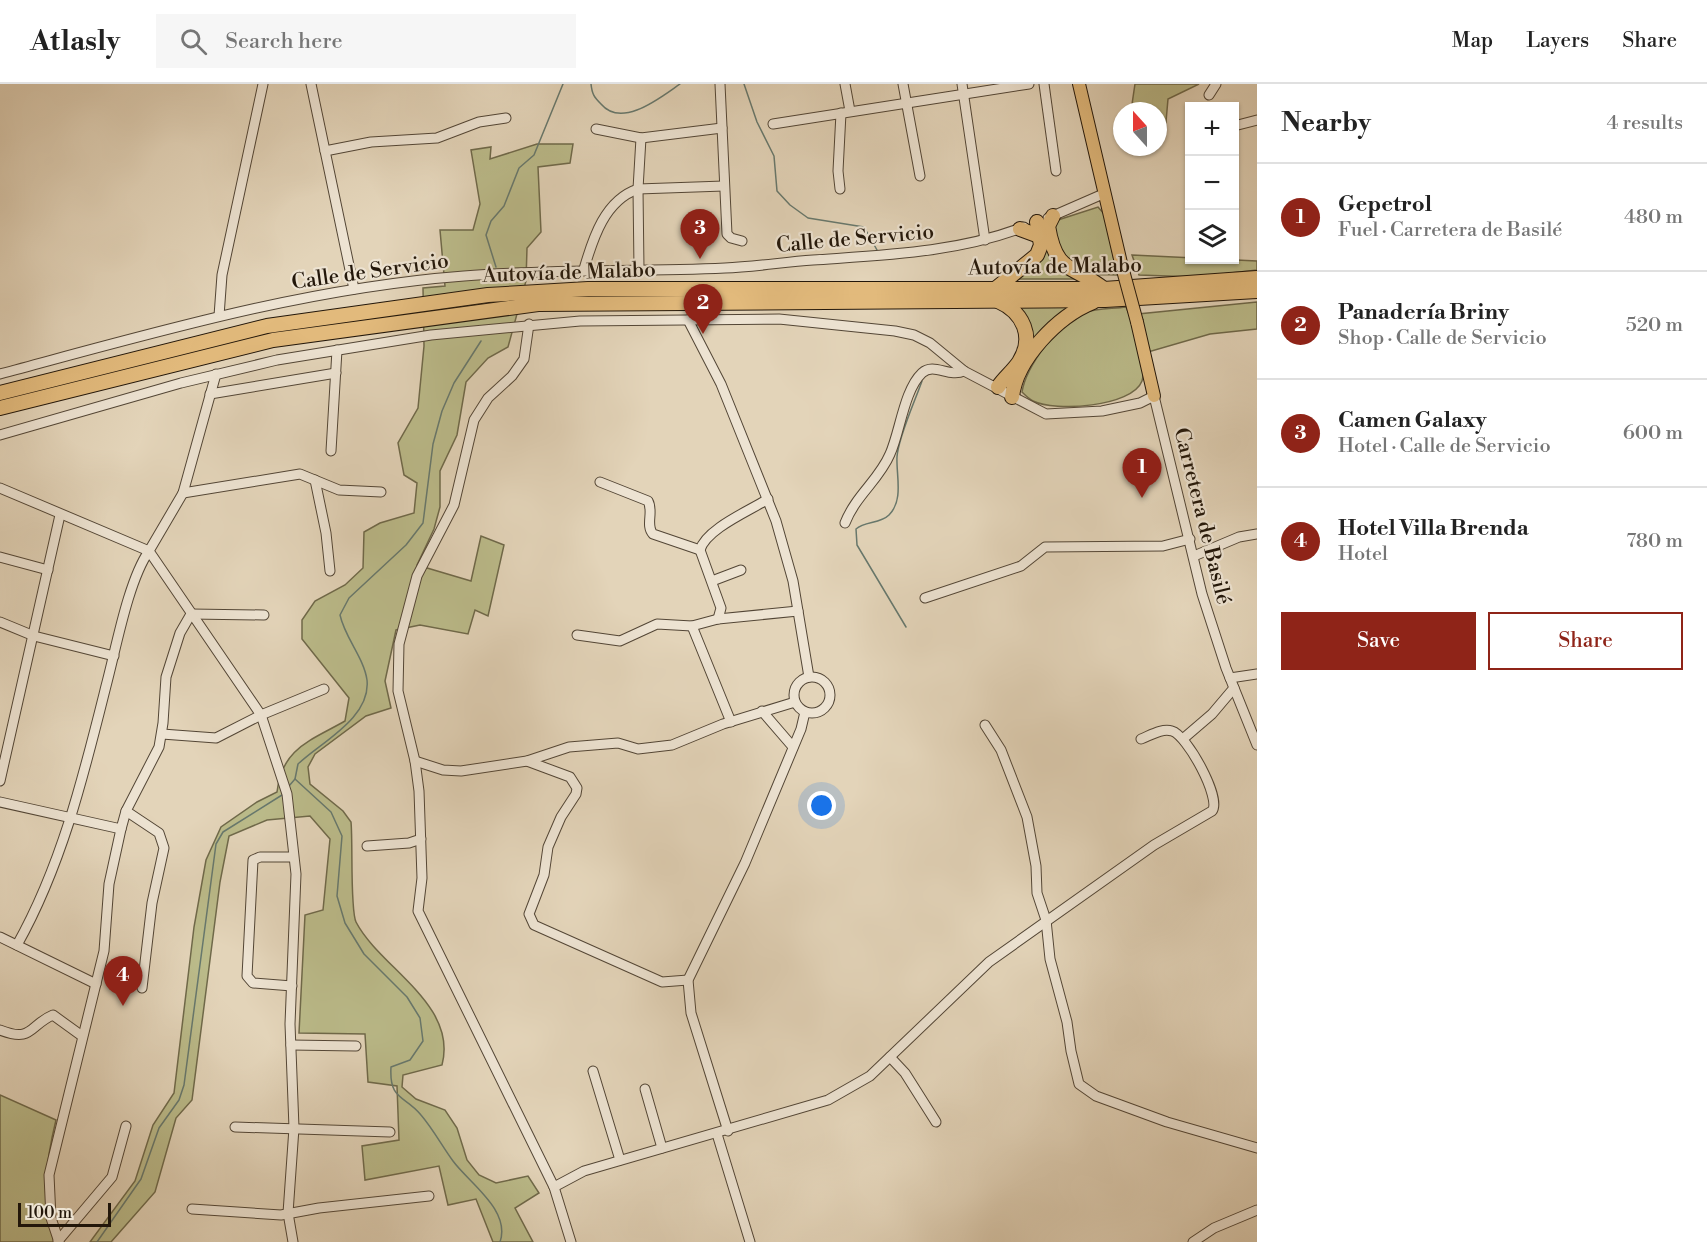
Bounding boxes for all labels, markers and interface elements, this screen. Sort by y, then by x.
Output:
search box [156,14,576,68]
text: Atlasly [30,24,120,59]
icon: search [177,25,210,58]
text: Search here [225,28,343,55]
text: Map [1452,28,1493,54]
text: Layers [1526,28,1589,54]
text: Share [1622,28,1677,54]
north arrow [1113,102,1167,156]
map controls [1185,102,1239,264]
button: + [1185,102,1239,156]
text: Nearby [1281,107,1371,139]
text: 4 results [1606,111,1683,136]
button: − [1185,156,1239,210]
text: Gepetrol [1338,191,1432,218]
text: 1 [1296,205,1305,230]
text: 480 m [1624,205,1683,230]
pin: 3 [680,210,720,259]
button: layers [1185,210,1239,264]
text: Fuel · Carretera de Basilé [1338,218,1562,243]
street label: Calle de Servicio [775,219,935,259]
street label: Calle de Servicio [290,248,450,296]
street label: Autovía de Malabo [967,252,1142,282]
street label: Autovía de Malabo [481,257,656,289]
pin: 2 [684,284,722,334]
text: Panadería Briny [1338,299,1509,326]
text: 2 [1294,313,1307,338]
text: 520 m [1626,313,1683,338]
text: Shop · Calle de Servicio [1338,326,1547,351]
text: Camen Galaxy [1338,407,1487,434]
text: 3 [1294,421,1307,446]
text: 600 m [1623,421,1683,446]
street label: Carretera de Basilé [1168,425,1237,607]
text: Hotel · Calle de Servicio [1338,434,1551,459]
pin: 1 [1122,448,1162,498]
text: Hotel Villa Brenda [1338,515,1529,542]
text: 4 [1294,529,1307,554]
text: 780 m [1626,529,1683,554]
text: Hotel [1338,542,1388,567]
button: Save [1281,612,1476,670]
button: Share [1488,612,1683,670]
your location [807,791,836,820]
pin: 4 [104,956,142,1006]
scale bar [18,1200,111,1228]
text: 100 m [27,1203,72,1223]

